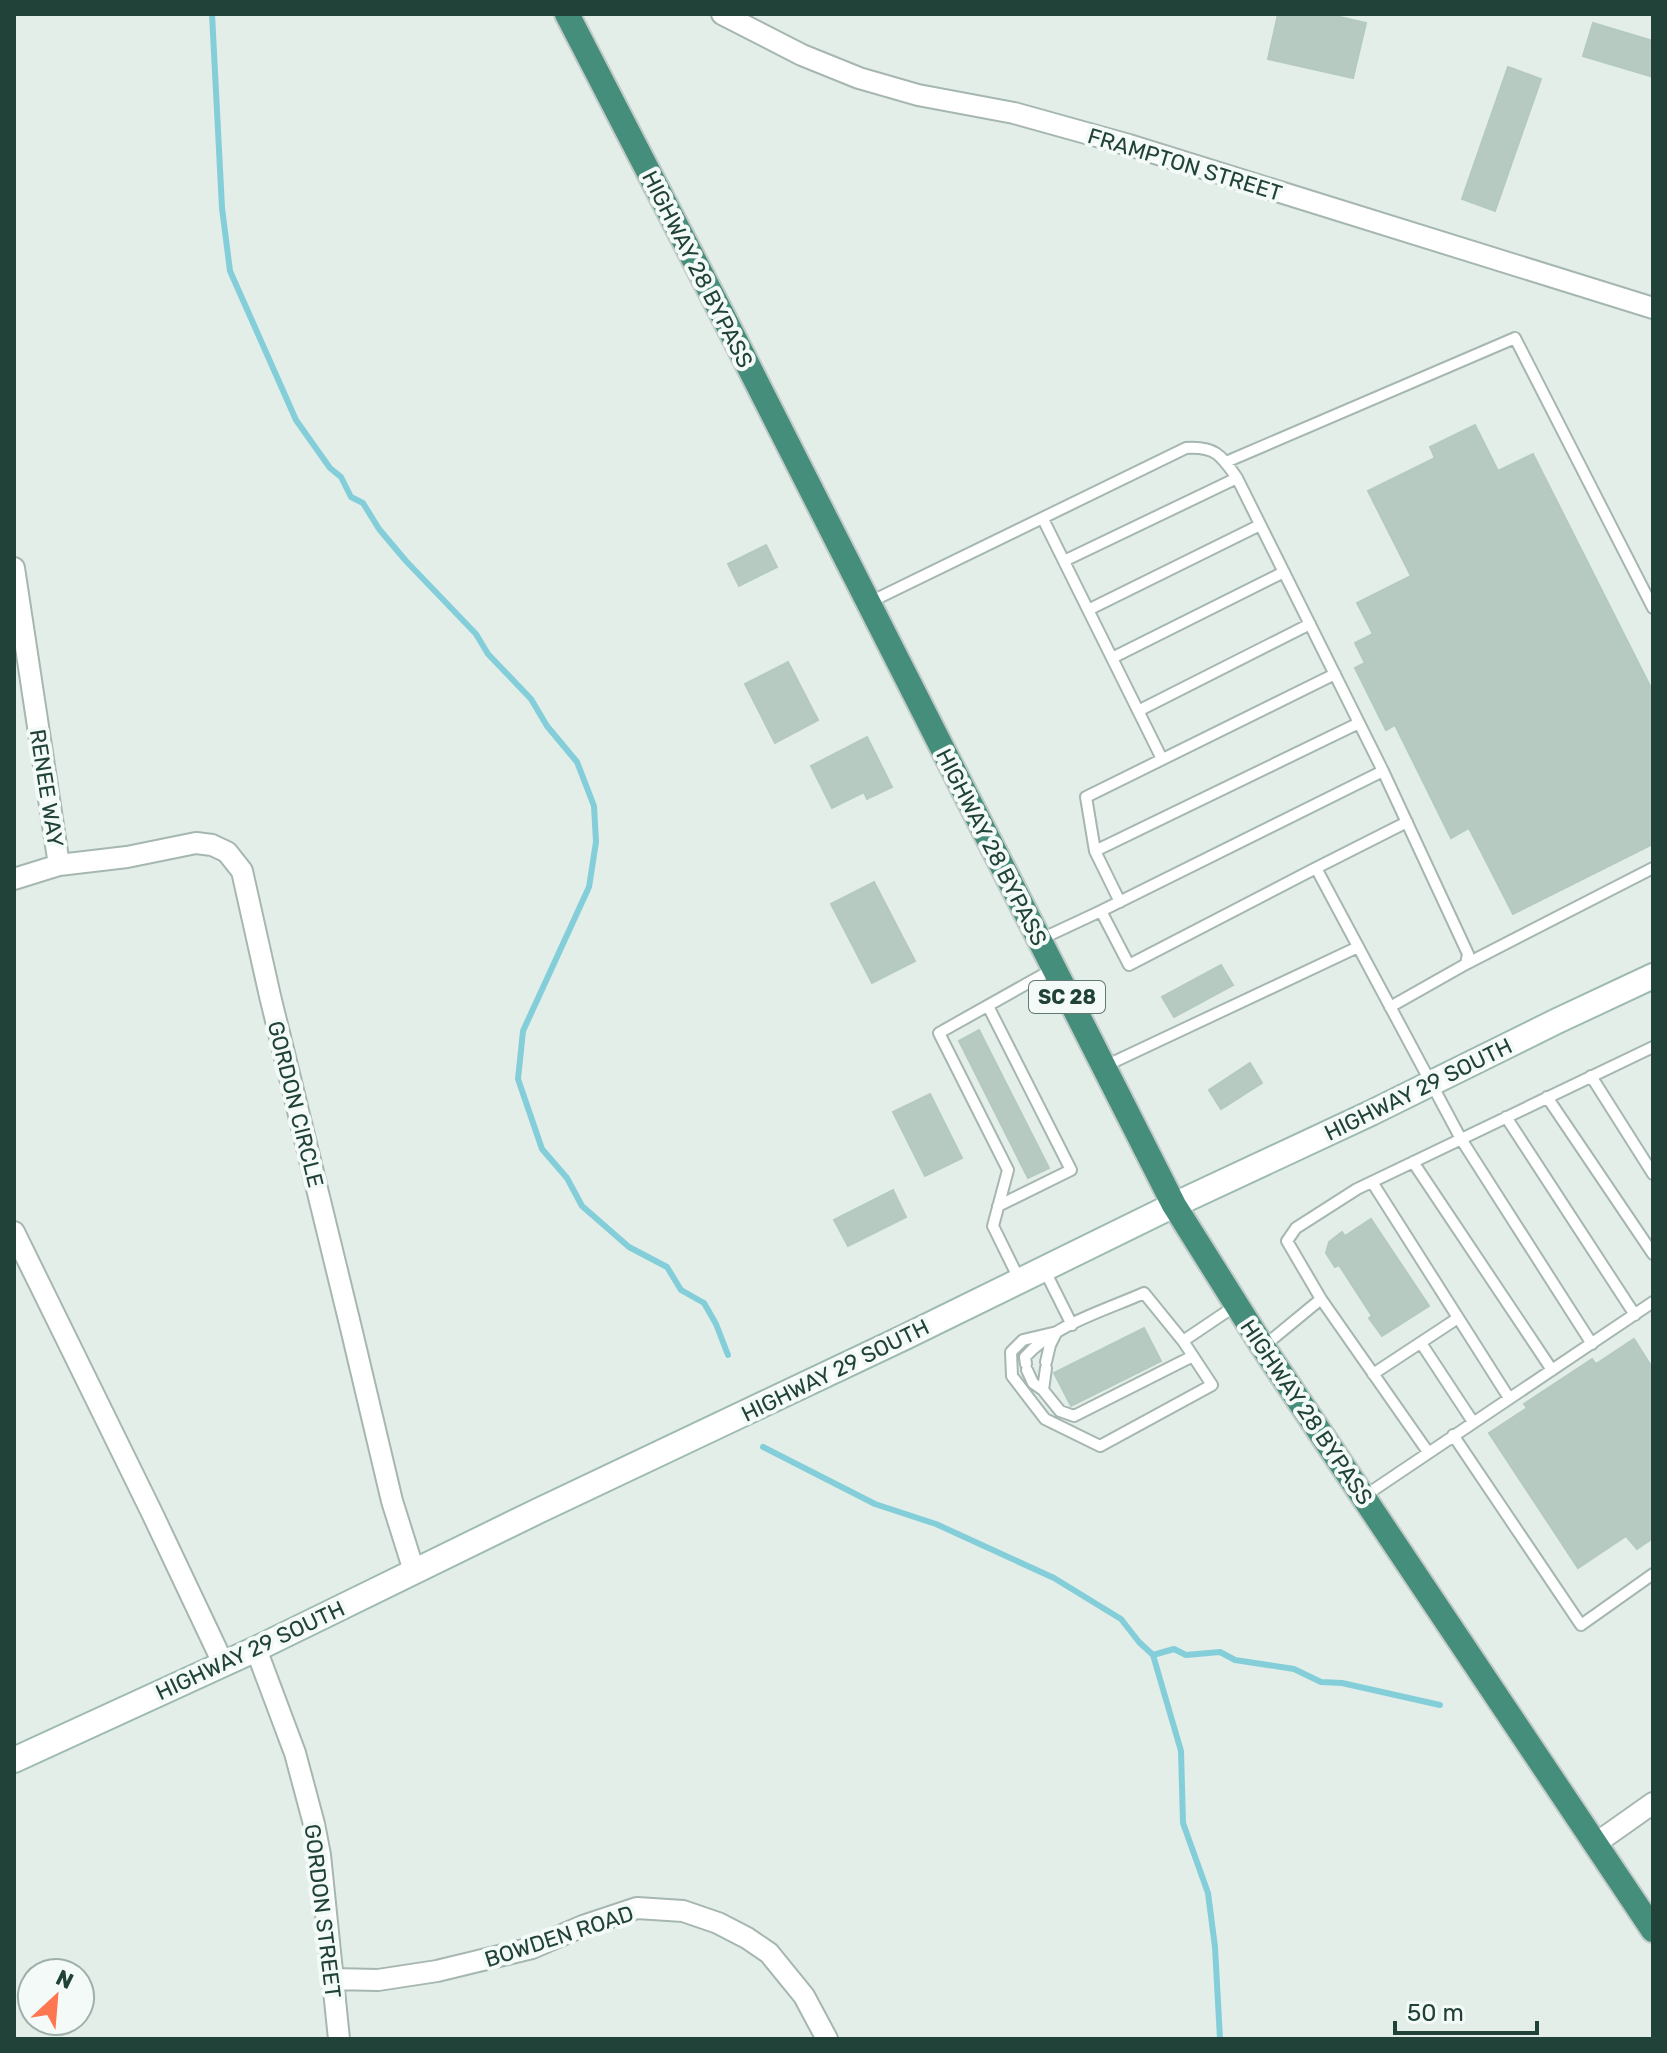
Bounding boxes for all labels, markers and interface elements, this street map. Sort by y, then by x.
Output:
street label: FRAMPTON STREET [1084,122,1285,207]
street label: HIGHWAY 28 BYPASS [636,166,759,372]
street label: RENEE WAY [24,727,69,849]
street label: HIGHWAY 28 BYPASS [930,744,1053,950]
road number: SC 28 [1029,981,1105,1013]
street label: GORDON CIRCLE [262,1018,329,1190]
street label: HIGHWAY 29 SOUTH [1320,1032,1516,1147]
street label: HIGHWAY 29 SOUTH [737,1313,933,1428]
street label: HIGHWAY 28 BYPASS [1235,1315,1379,1510]
street label: HIGHWAY 29 SOUTH [151,1595,349,1706]
street label: GORDON STREET [298,1823,347,2000]
street label: BOWDEN ROAD [481,1900,637,1973]
north arrow [16,1957,96,2037]
text: N [52,1964,78,1995]
scale bar [1395,1985,1537,2035]
text: 50 m [1407,1999,1464,2027]

